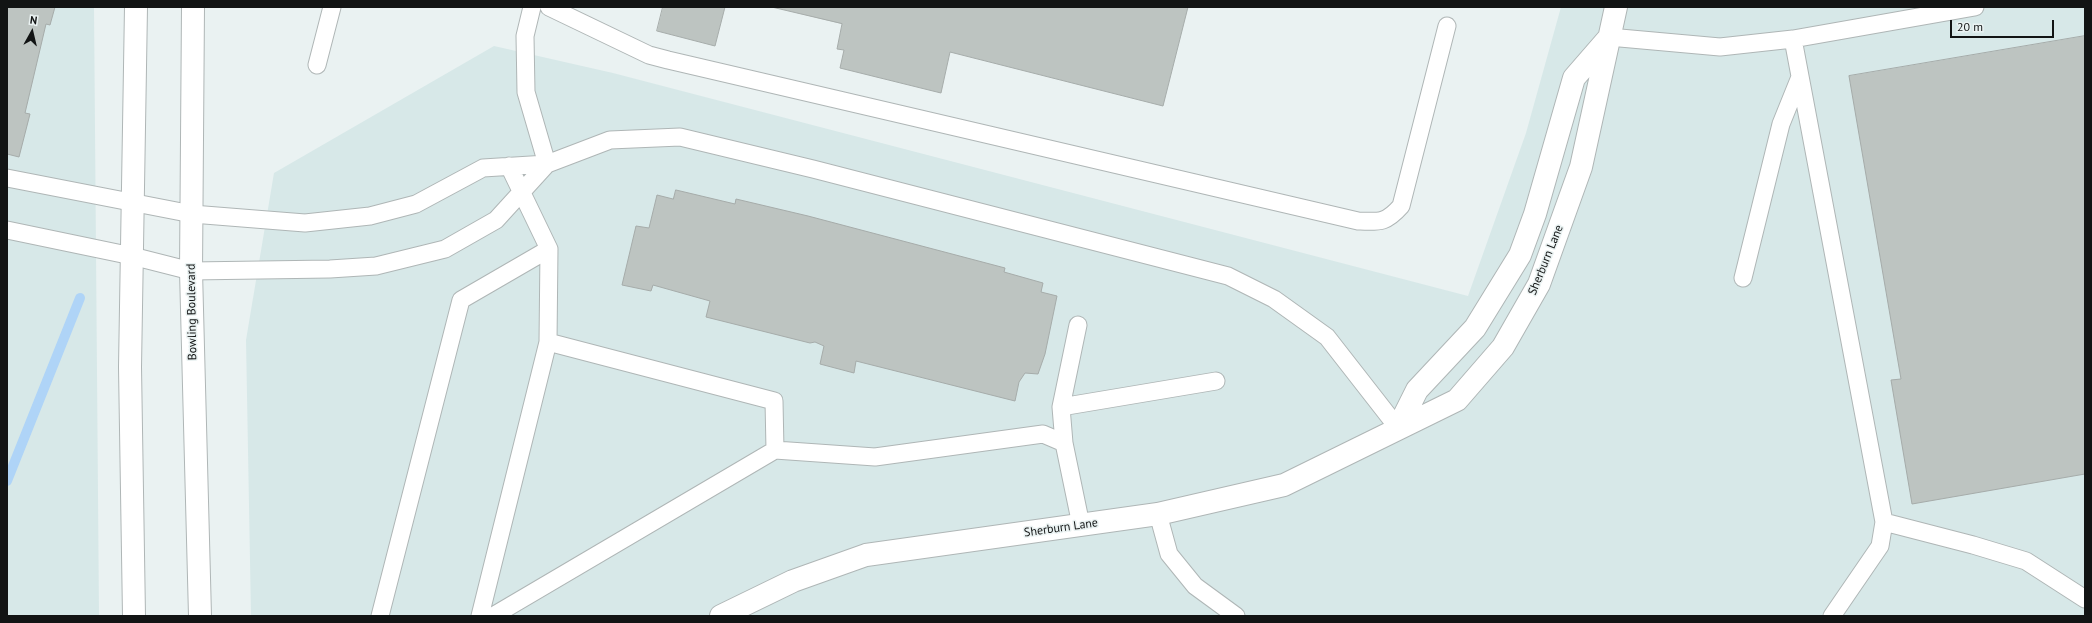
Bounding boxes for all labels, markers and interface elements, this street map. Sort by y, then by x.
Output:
north arrow [12,12,52,52]
scale bar [1952,12,2056,38]
text: N [29,13,38,28]
text: 20 m [1957,19,1983,34]
street label: Sherburn Lane [1525,223,1567,297]
street label: Bowling Boulevard [184,264,200,360]
street label: Sherburn Lane [1023,516,1099,540]

